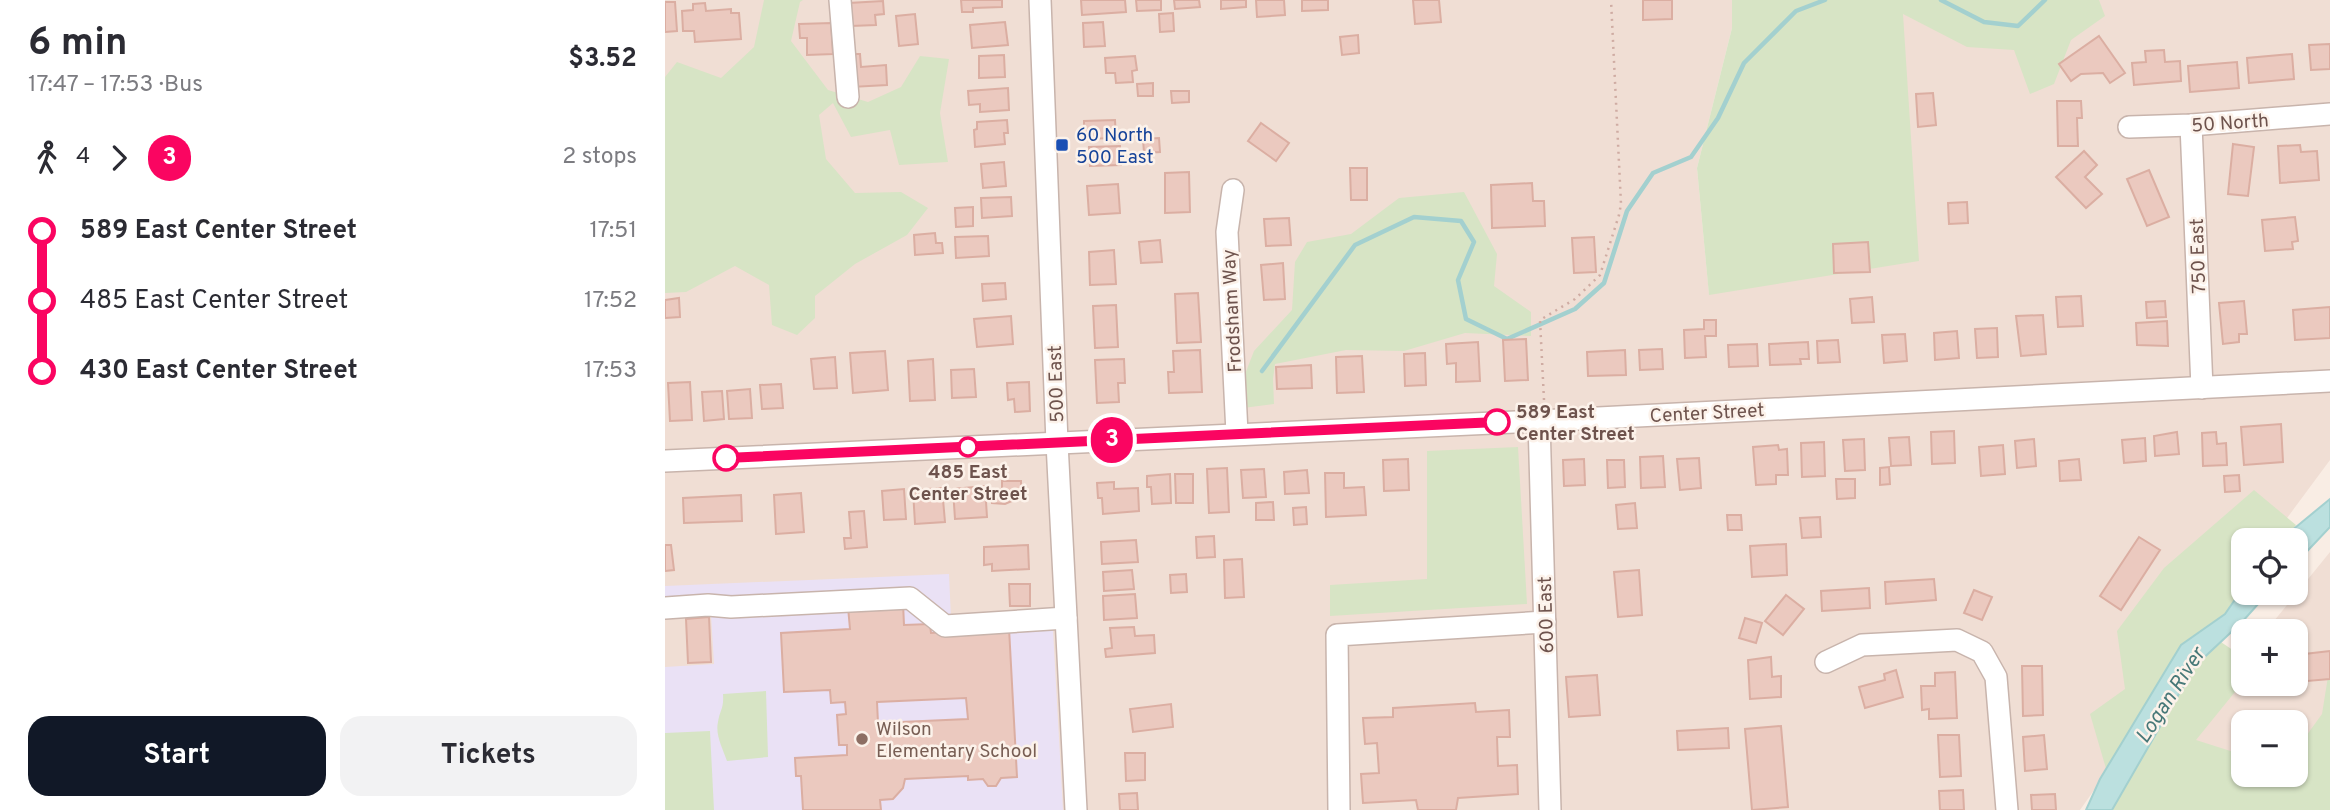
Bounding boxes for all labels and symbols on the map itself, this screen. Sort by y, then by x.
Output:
street label: 50 North [2191,109,2270,139]
place label: 60 North 500 East [1076,124,1154,170]
marker: 60 North 500 East [1054,137,1070,153]
street label: 750 East [2186,218,2212,294]
street label: Frodsham Way [1218,249,1248,373]
street label: 500 East [1044,345,1070,423]
street label: Center Street [1649,399,1765,429]
place label: 589 East Center Street [1516,401,1635,447]
marker: 589 East Center Street [1484,409,1510,435]
line badge: 3 [1089,417,1135,463]
marker: 485 East Center Street [958,437,978,457]
unlabelled marker [713,445,739,471]
place label: 485 East Center Street [909,461,1027,507]
street label: 600 East [1534,576,1560,654]
water label: Logan River [2130,641,2213,749]
place label: Wilson Elementary School [876,718,1037,764]
marker: Wilson Elementary School [854,731,870,747]

